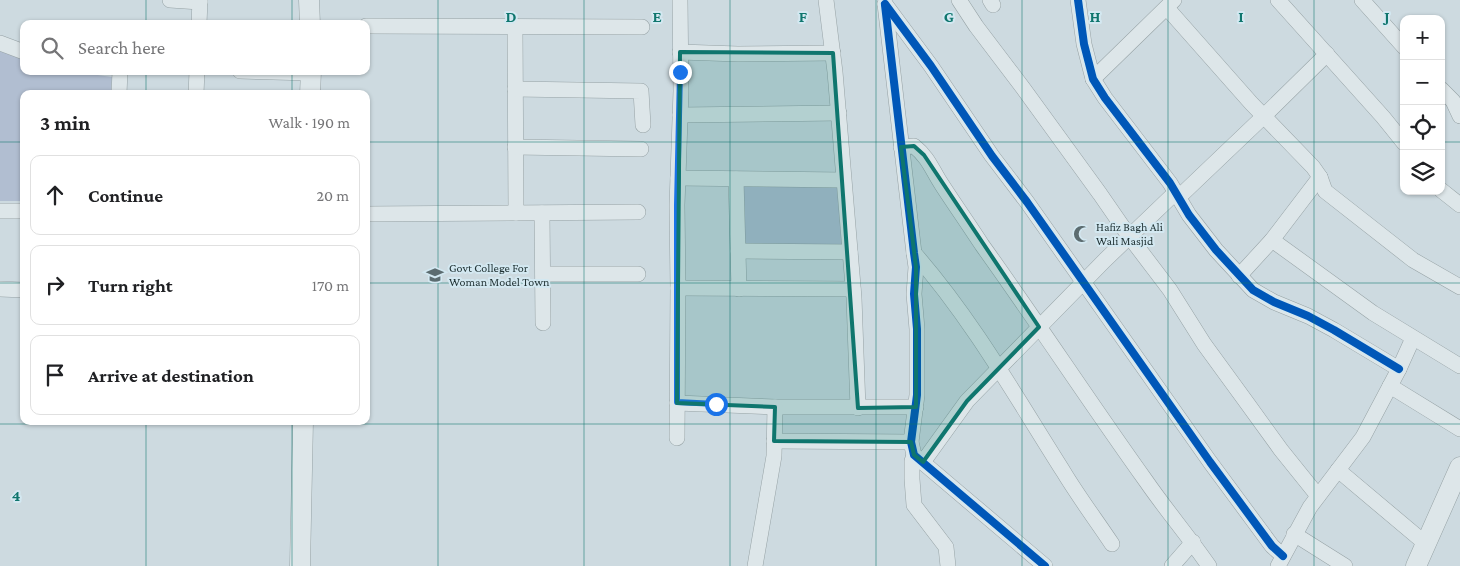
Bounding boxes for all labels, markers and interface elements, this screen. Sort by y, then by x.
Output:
text: D [505,8,517,25]
text: E [652,8,662,25]
text: F [799,8,808,25]
text: G [944,8,954,25]
text: H [1090,8,1101,25]
text: I [1238,8,1244,25]
text: J [1382,8,1390,25]
map controls [1400,15,1445,195]
button: + [1400,15,1445,60]
search box [20,20,370,75]
icon: search [38,34,66,62]
text: Search here [78,37,165,58]
button: − [1400,60,1445,105]
route end [669,61,692,84]
button: locate [1400,105,1445,150]
text: 3 min [40,111,90,135]
text: Walk · 190 m [269,114,350,131]
button: layers [1400,150,1445,195]
icon: ahead [41,181,69,209]
text: Continue [88,185,163,206]
text: 20 m [316,187,349,204]
place label: Hafiz Bagh Ali Wali Masjid [1096,220,1163,248]
mosque icon: Hafiz Bagh Ali Wali Masjid [1072,224,1092,244]
place label: Govt College For Woman Model Town [449,261,550,289]
school or university icon: Govt College For Woman Model Town [425,265,445,285]
icon: right [41,271,69,299]
text: Turn right [88,275,173,296]
text: 170 m [312,277,349,294]
icon: arrive [41,361,69,389]
text: Arrive at destination [88,365,254,386]
route start [705,393,728,416]
text: 4 [12,487,21,504]

